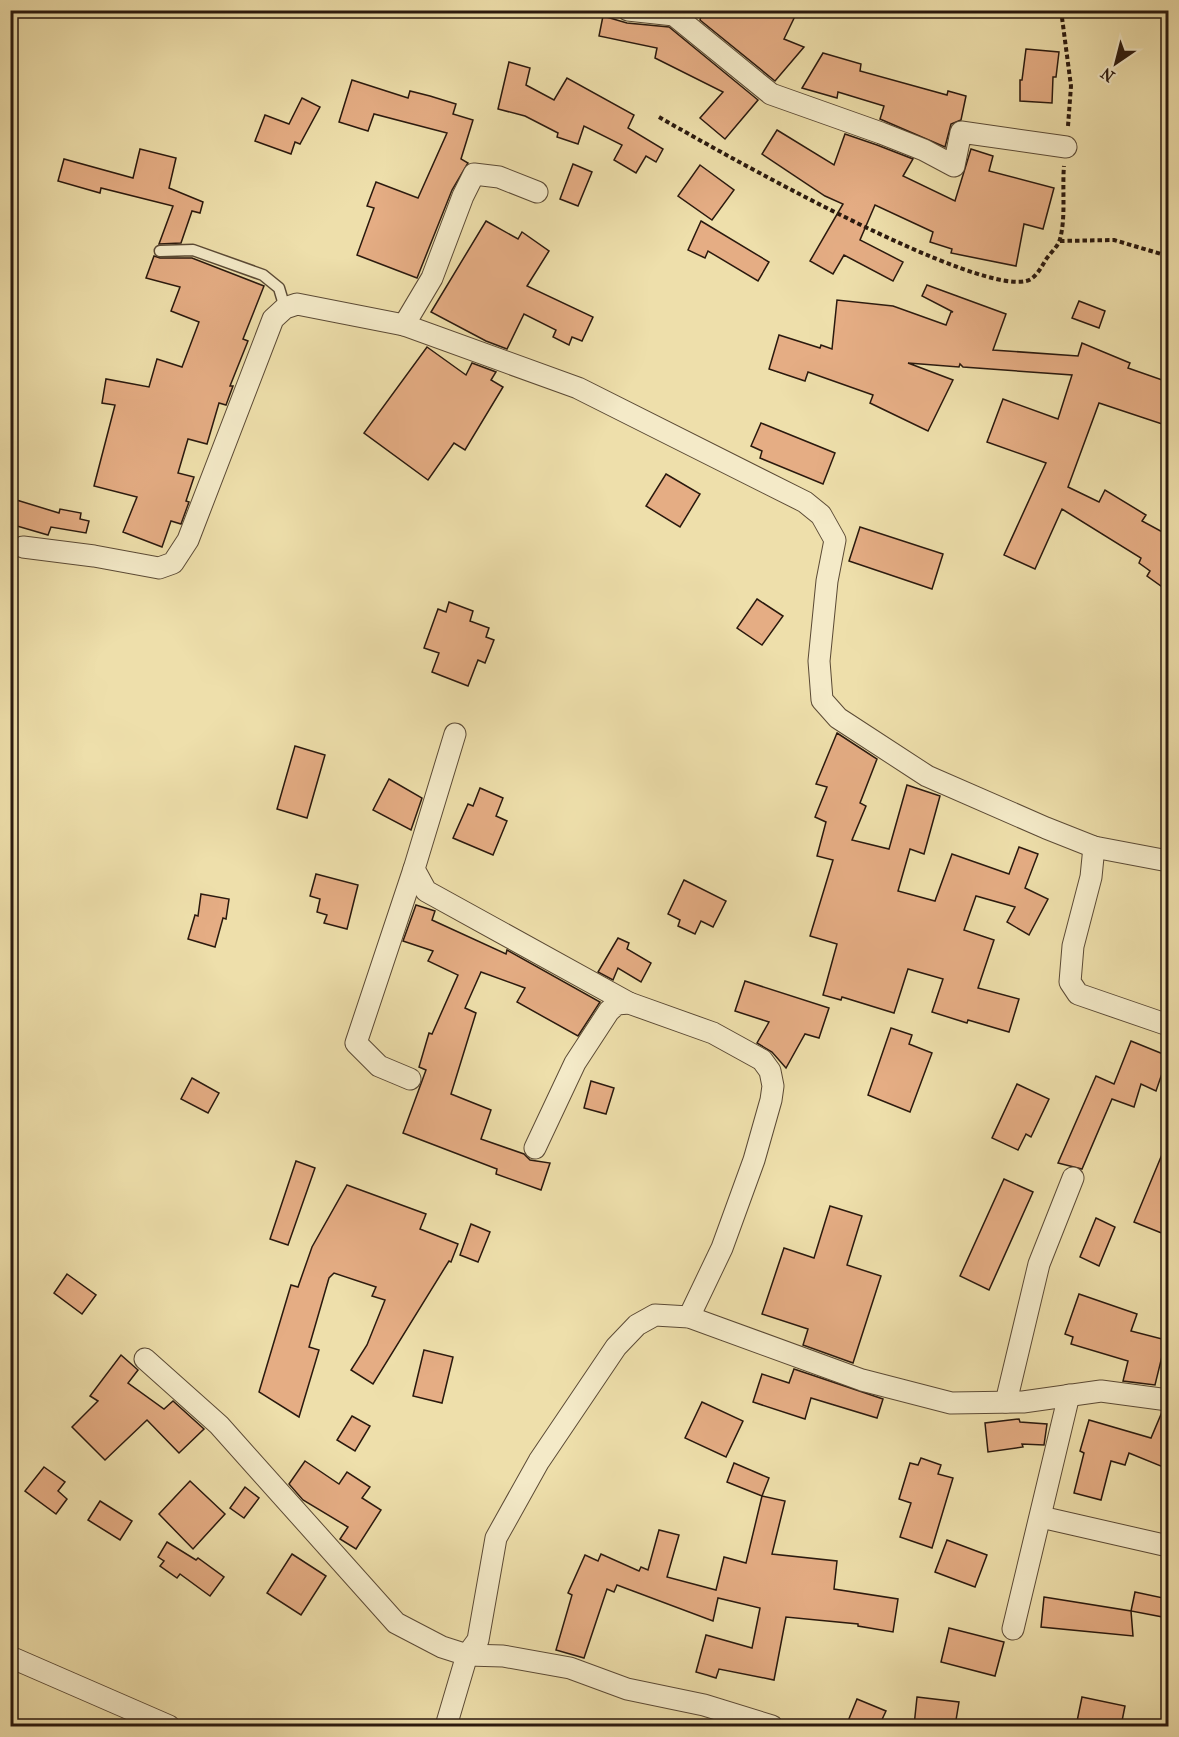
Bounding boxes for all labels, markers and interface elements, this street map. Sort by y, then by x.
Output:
north arrow [1086,33,1146,93]
text: N [1097,63,1118,86]

